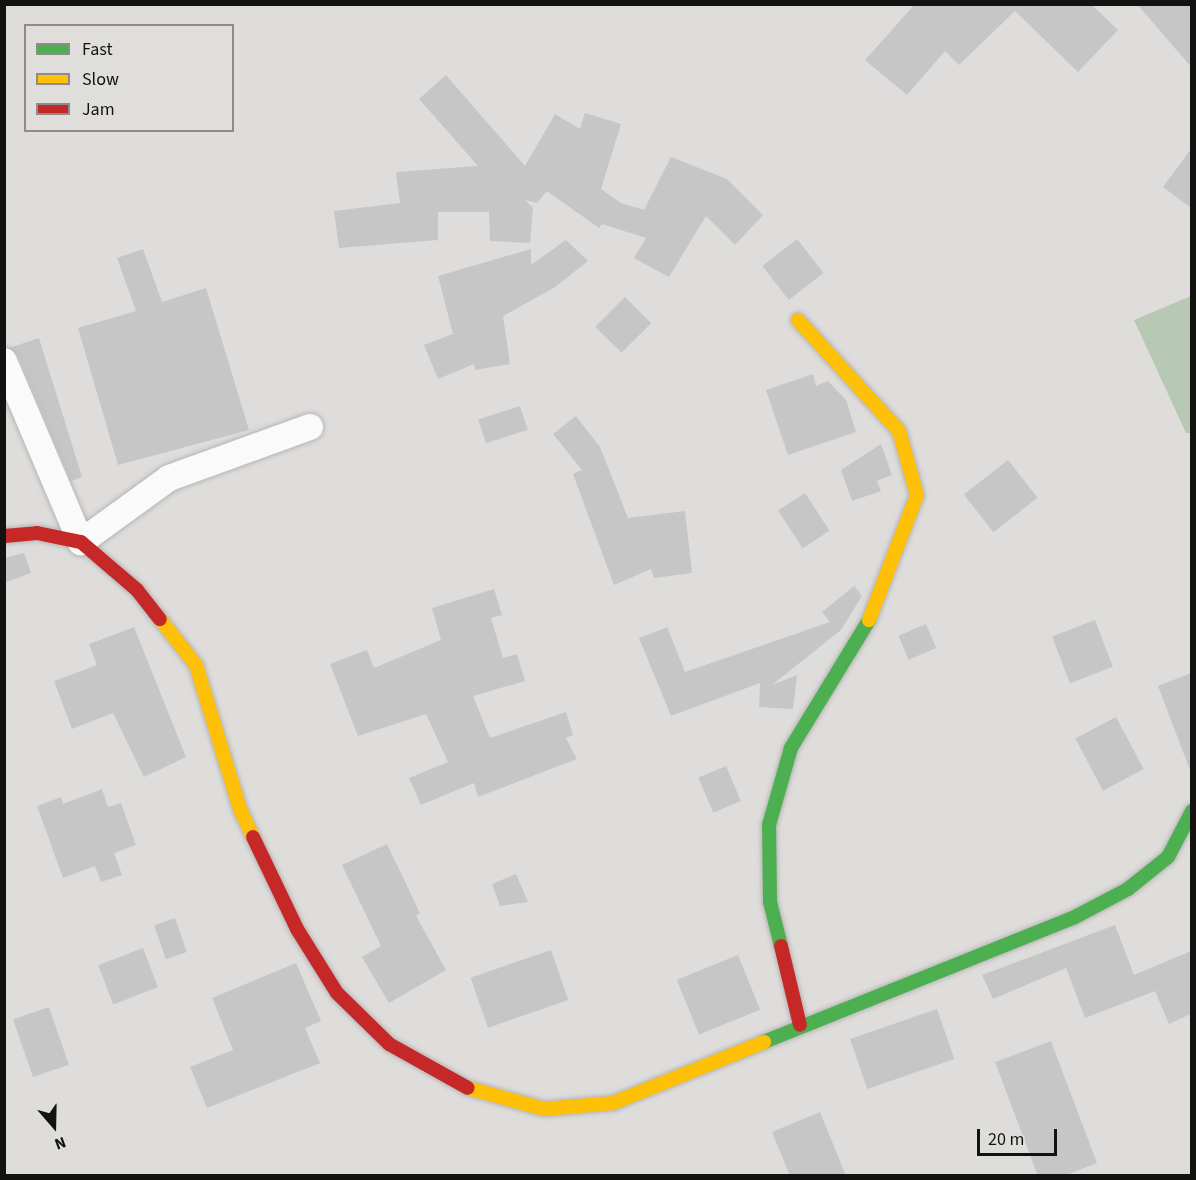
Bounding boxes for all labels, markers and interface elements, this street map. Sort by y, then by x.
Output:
legend [24,24,234,132]
text: Fast [82,37,113,62]
text: Slow [82,67,119,92]
text: Jam [82,97,115,122]
north arrow [24,1096,84,1156]
scale bar [980,1117,1060,1155]
text: 20 m [988,1127,1024,1152]
text: N [51,1131,69,1155]

